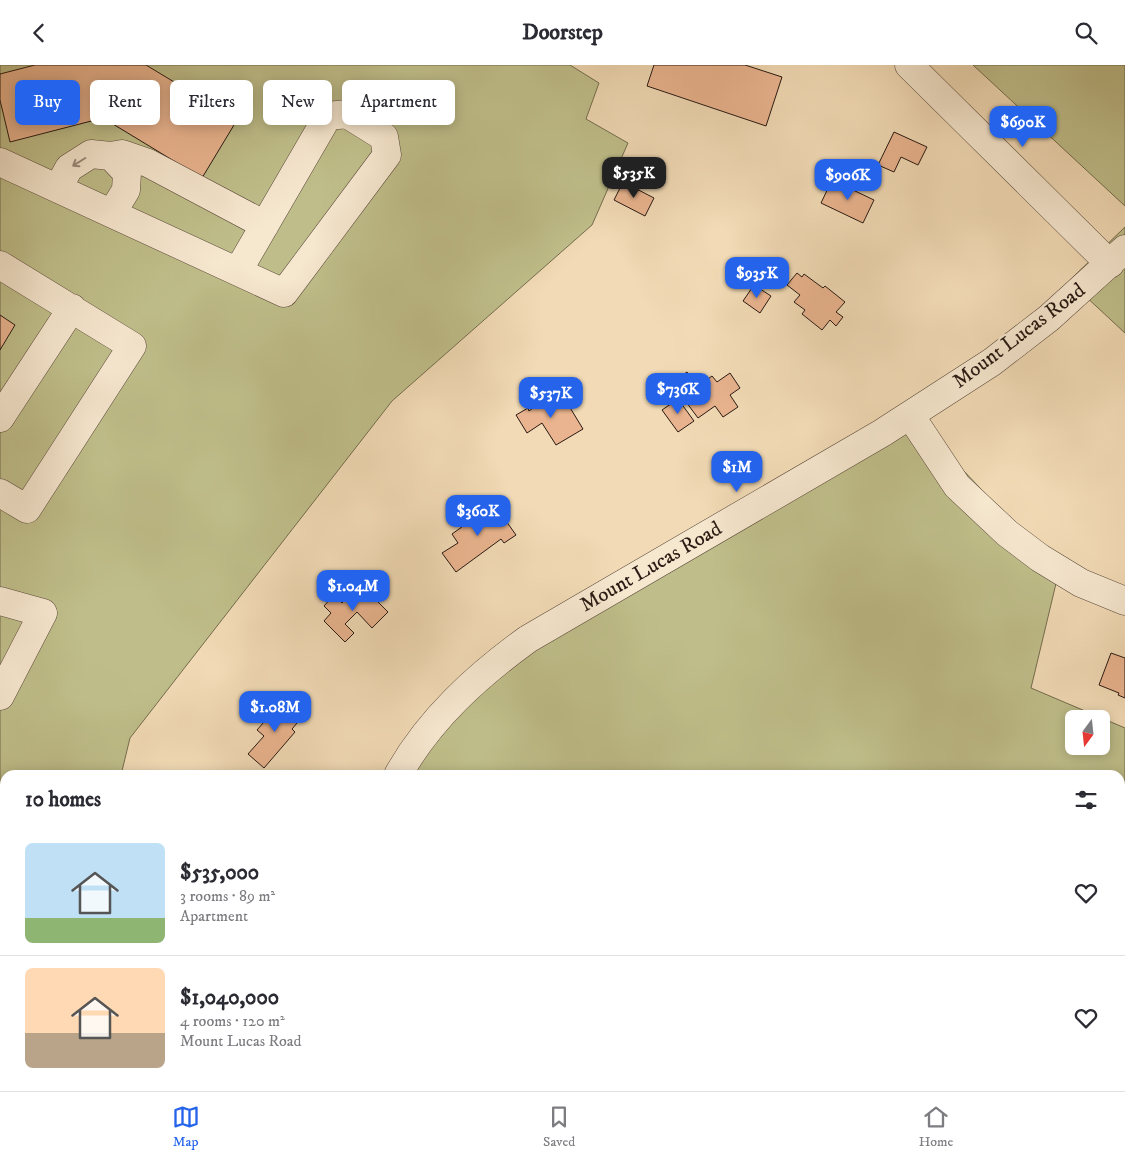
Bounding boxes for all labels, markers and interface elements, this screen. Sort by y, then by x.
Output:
icon: back [25,19,53,47]
text: Doorstep [522,19,603,46]
icon: search [1072,19,1100,47]
chip: Buy [15,80,80,125]
chip: Rent [90,80,160,125]
chip: Filters [170,80,253,125]
chip: New [263,80,332,125]
chip: Apartment [342,80,455,125]
pin: $690K [988,106,1058,148]
text: $690K [1001,112,1045,132]
one-way arrow [72,157,86,167]
pin: $535K [599,157,669,199]
pin: $906K [813,159,883,201]
text: $535K [613,163,655,183]
text: $906K [826,165,870,185]
pin: $935K [722,257,792,299]
text: $935K [736,263,778,283]
street label: Mount Lucas Road [947,277,1091,394]
pin: $736K [643,373,713,415]
pin: $537K [516,377,586,419]
text: $736K [657,379,699,399]
text: $537K [530,383,572,403]
pin: $1M [713,451,761,493]
text: $1M [722,457,752,477]
pin: $360K [443,495,513,537]
text: $360K [457,501,499,521]
street label: Mount Lucas Road [575,516,727,618]
pin: $1.04M [312,569,394,612]
text: $1.04M [328,576,378,596]
pin: $1.08M [234,691,316,733]
text: $1.08M [250,697,300,717]
north arrow [1065,710,1110,755]
map controls [1065,710,1110,755]
icon: filters [1072,786,1100,814]
text: 10 homes [25,787,101,813]
text: $535,000 [180,860,259,886]
icon: home [65,863,125,923]
icon: heart [1072,879,1100,907]
text: 3 rooms · 89 m² [180,886,275,906]
text: Apartment [180,906,248,926]
text: $1,040,000 [180,985,279,1011]
icon: home [65,988,125,1048]
icon: heart [1072,1004,1100,1032]
text: 4 rooms · 120 m² [180,1011,285,1031]
text: Mount Lucas Road [180,1031,302,1051]
tab: Map [172,1103,200,1151]
tab: Saved [543,1103,575,1151]
tab: Home [919,1103,953,1151]

